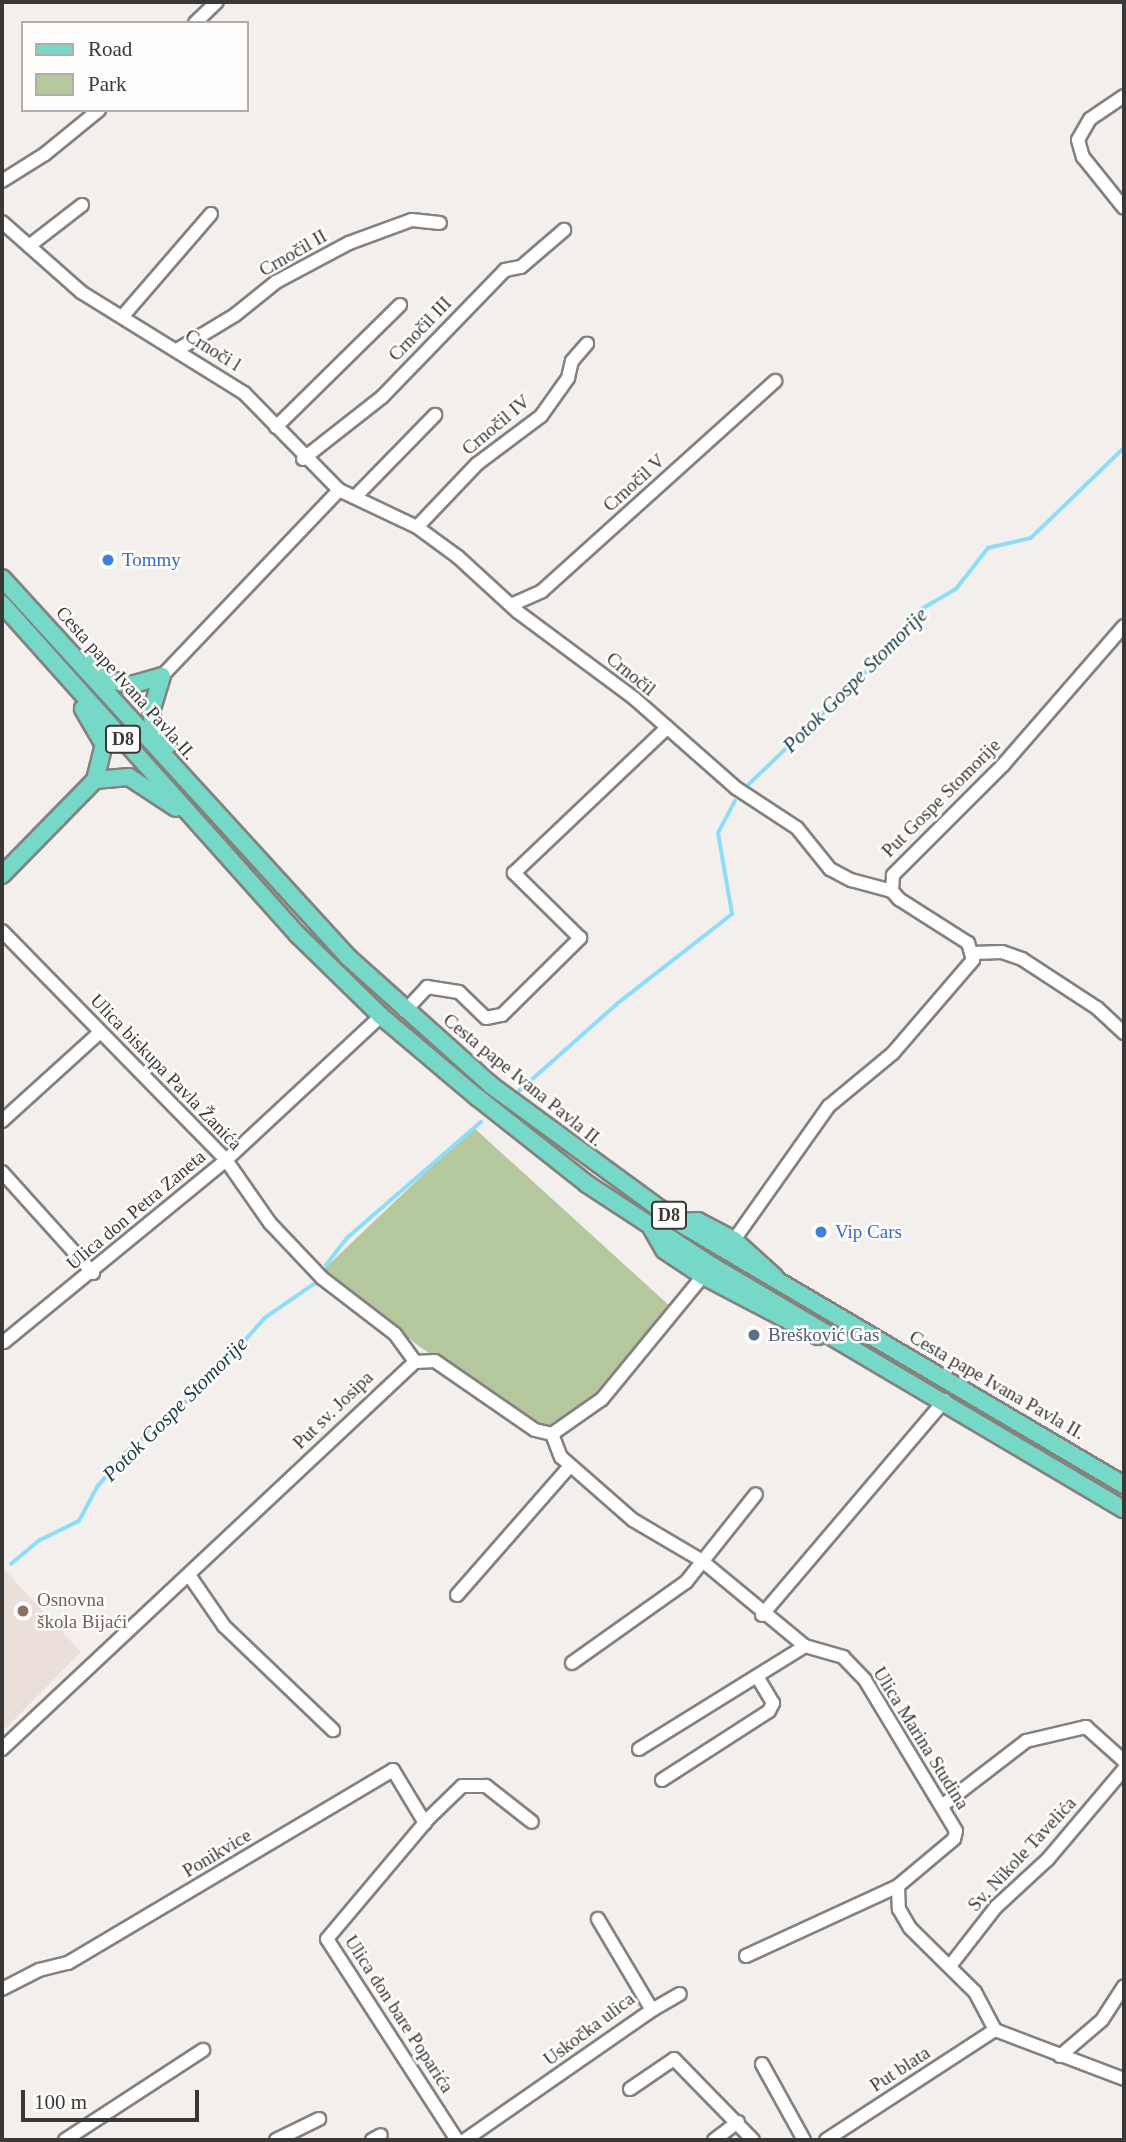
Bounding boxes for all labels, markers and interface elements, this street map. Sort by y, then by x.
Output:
legend [21,21,248,112]
text: Road [88,37,132,61]
text: Park [88,72,127,96]
street label: Crnočil II [255,225,331,281]
street label: Crnočil III [384,292,456,366]
street label: Crnoči l [181,324,245,376]
street label: Crnočil IV [457,390,535,460]
street label: Crnočil V [598,449,670,517]
place label: Tommy [122,549,181,571]
marker: Tommy [100,552,116,568]
street label: Cesta pape Ivana Pavla II. [51,601,201,765]
water label: Potok Gospe Stomorije [777,602,933,758]
street label: Crnočil [602,647,660,701]
road number: D8 [104,724,142,754]
street label: Put Gospe Stomorije [877,734,1005,862]
street label: Ulica biskupa Pavla Žanića [85,989,247,1155]
street label: Cesta pape Ivana Pavla II. [439,1009,607,1151]
street label: Ulica don Petra Zaneta [62,1145,210,1275]
road number: D8 [650,1200,688,1230]
place label: Vip Cars [835,1221,902,1243]
marker: Vip Cars [813,1224,829,1240]
place label: Brešković Gas [768,1324,879,1346]
street label: Cesta pape Ivana Pavla II. [905,1325,1089,1445]
marker: Brešković Gas [746,1327,762,1343]
water label: Potok Gospe Stomorije [97,1331,253,1487]
street label: Put sv. Josipa [288,1366,378,1454]
place label: Osnovna škola Bijaći [37,1589,127,1633]
marker: Osnovna škola Bijaći [15,1603,31,1619]
street label: Ulica Marina Studina [868,1663,974,1813]
street label: Sv. Nikole Tavelića [963,1792,1081,1916]
street label: Ponikvice [179,1824,255,1882]
street label: Ulica don bare Poparića [340,1931,458,2097]
street label: Uskočka ulica [539,1987,639,2071]
street label: Put blata [866,2041,934,2097]
scale bar [24,2076,203,2120]
text: 100 m [34,2090,87,2114]

